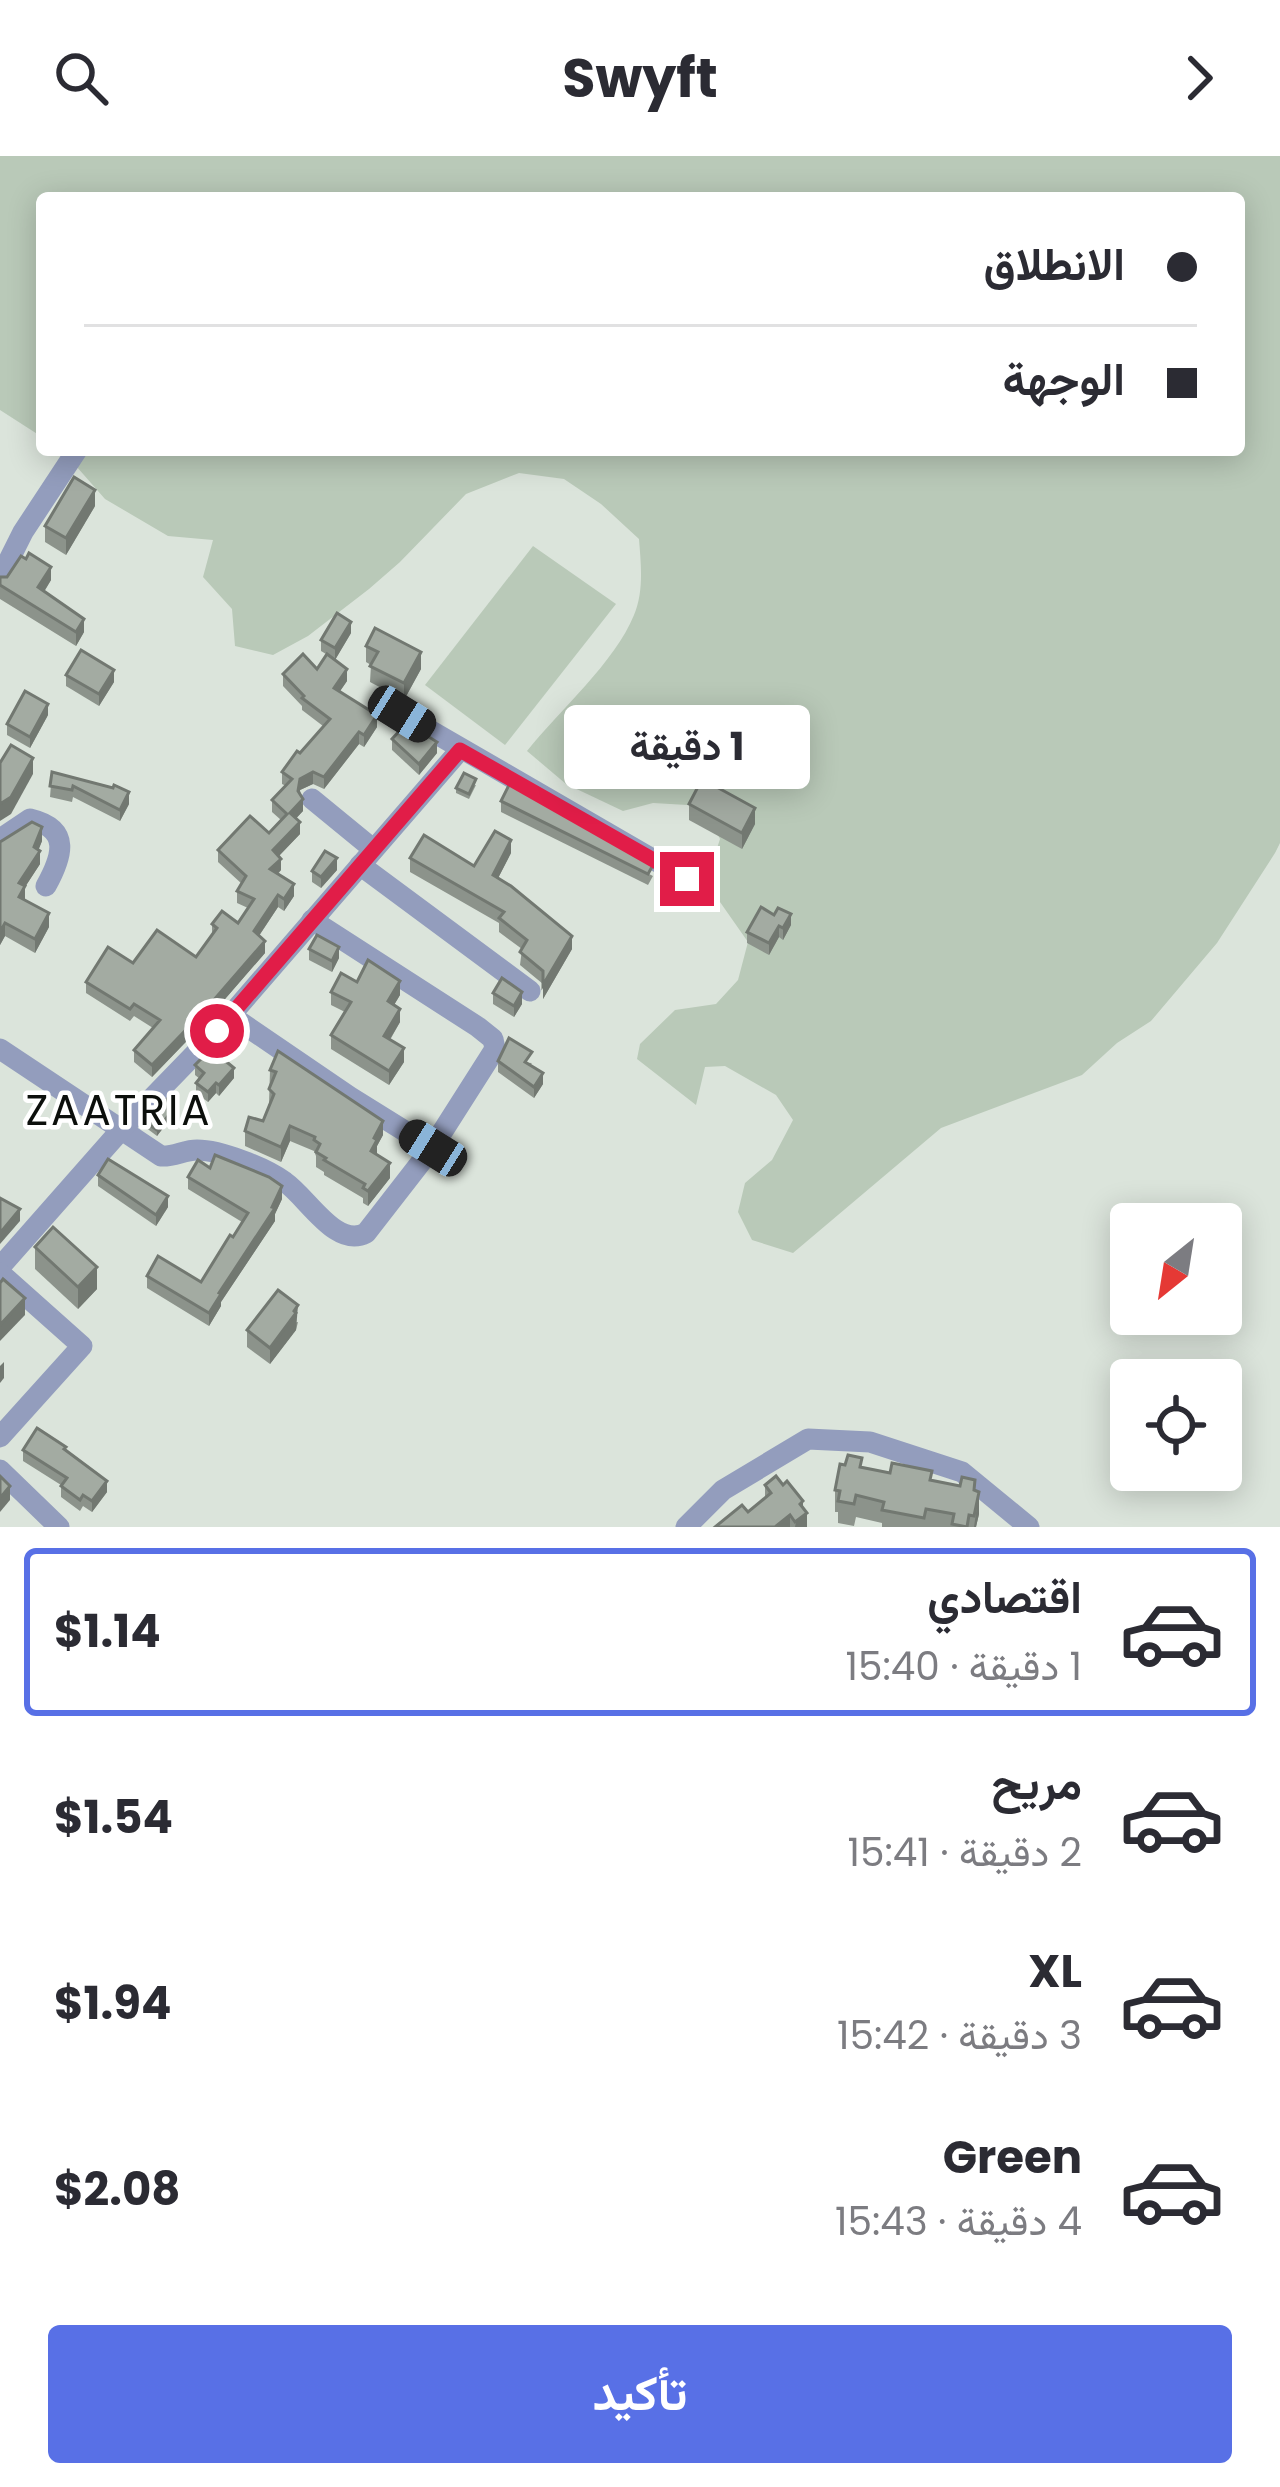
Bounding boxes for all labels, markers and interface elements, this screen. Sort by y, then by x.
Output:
text: Swyft [562,40,718,116]
icon: search [48,45,114,111]
icon: forward [1166,45,1232,111]
text: الانطلاق [984,233,1125,296]
text: الوجهة [1003,348,1125,411]
car [362,680,442,748]
callout: 1 دقيقة [564,705,810,789]
text: 1 دقيقة [630,719,744,774]
route end [660,852,714,906]
route start [190,1004,244,1058]
district label: ZAATRIA [25,1081,213,1140]
car [393,1114,473,1182]
north arrow [1110,1203,1242,1335]
map controls [1110,1203,1242,1491]
button: locate [1110,1359,1242,1491]
text: اقتصادي [927,1566,1082,1629]
icon: car [1118,1578,1226,1686]
text: $1.14 [54,1600,161,1663]
text: 1 دقيقة · 15:40 [845,1639,1082,1694]
text: مريح [991,1752,1082,1815]
icon: car [1118,1764,1226,1872]
text: $1.54 [54,1786,173,1849]
text: 2 دقيقة · 15:41 [847,1825,1082,1880]
text: XL [1028,1940,1082,2003]
icon: car [1118,1950,1226,2058]
text: $1.94 [54,1972,171,2035]
text: 3 دقيقة · 15:42 [837,2008,1082,2063]
text: Green [943,2126,1082,2189]
icon: car [1118,2136,1226,2244]
text: $2.08 [54,2158,181,2221]
text: 4 دقيقة · 15:43 [835,2194,1082,2249]
button: تأكيد [48,2325,1232,2463]

